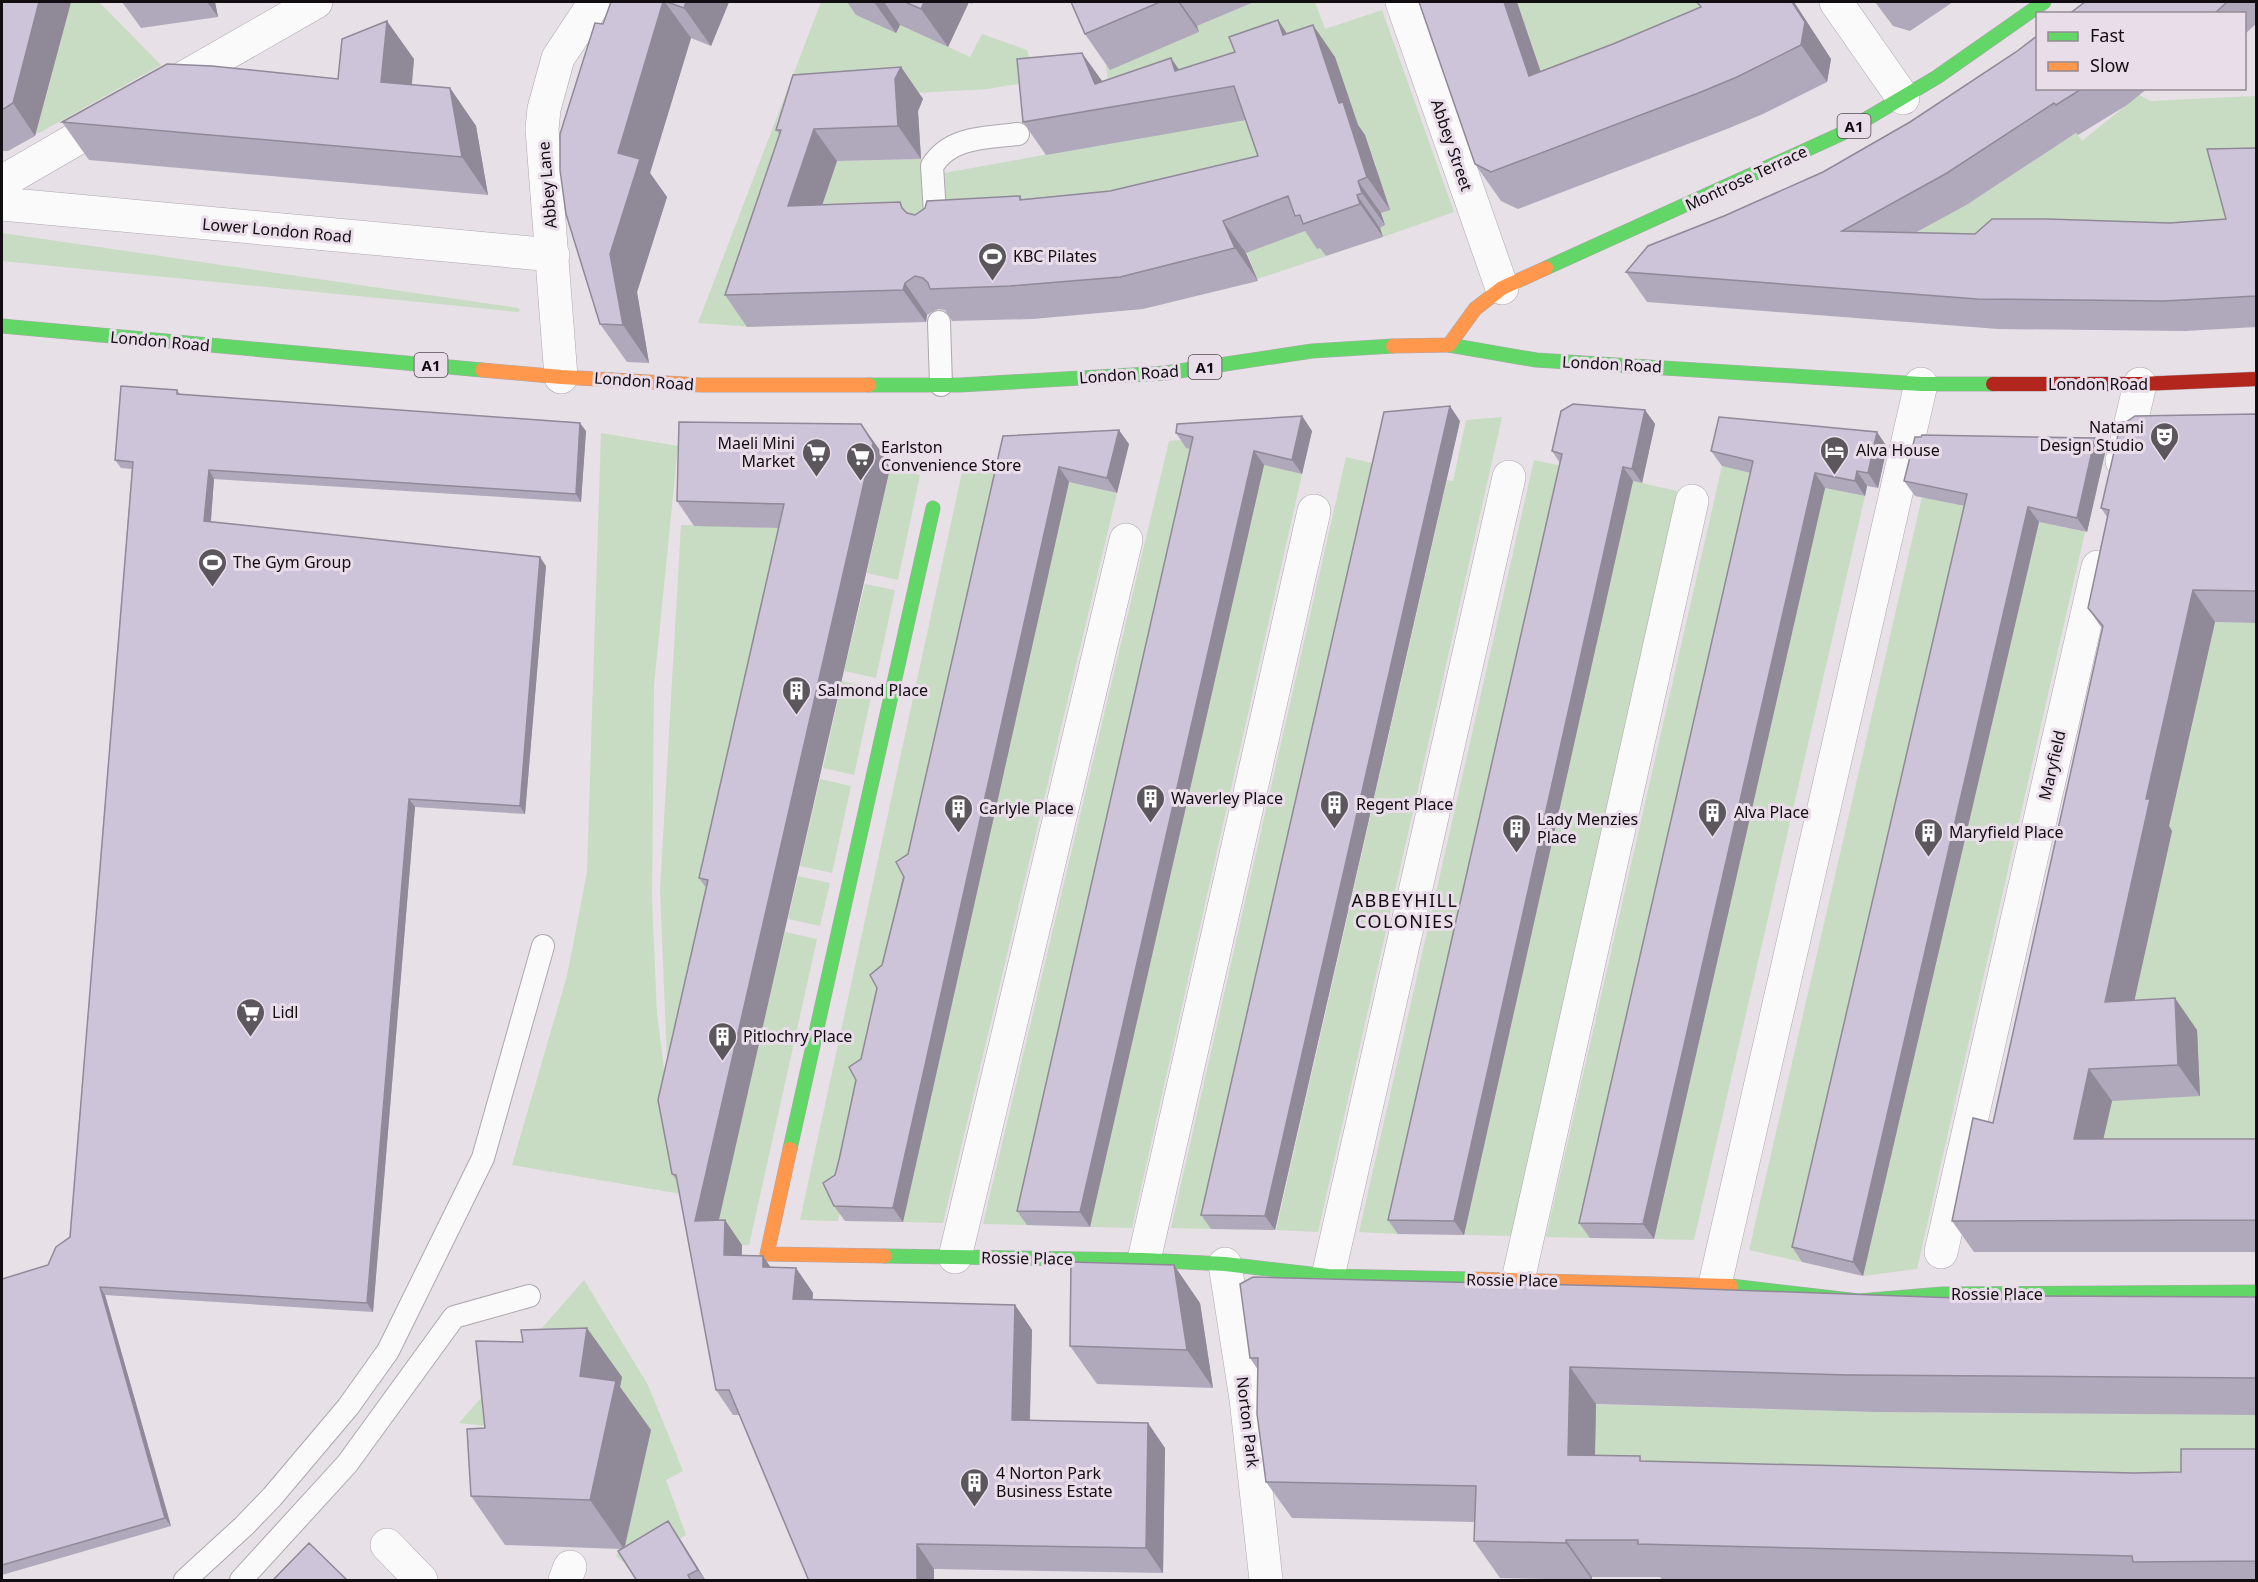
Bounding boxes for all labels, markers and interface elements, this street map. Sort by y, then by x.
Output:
legend [2036,12,2246,90]
text: Fast [2090,23,2125,47]
text: Slow [2090,53,2129,77]
street label: Abbey Street [1426,96,1478,194]
road number: A1 [1838,114,1870,138]
street label: Montrose Terrace [1682,140,1810,216]
street label: Abbey Lane [532,141,562,229]
street label: Lower London Road [201,213,353,247]
sports icon: KBC Pilates [976,240,1008,282]
place label: KBC Pilates [1013,245,1097,267]
street label: London Road [109,326,211,356]
street label: London Road [1562,350,1662,378]
road number: A1 [414,353,448,377]
road number: A1 [1188,355,1222,379]
street label: London Road [1078,360,1180,388]
street label: London Road [593,367,695,395]
street label: London Road [2048,373,2148,395]
place label: Natami Design Studio [2040,416,2144,456]
theatre icon: Natami Design Studio [2149,420,2181,462]
place label: Maeli Mini Market [717,432,795,472]
hotel icon: Alva House [1819,434,1851,476]
supermarket icon: Maeli Mini Market [800,436,832,478]
place label: Earlston Convenience Store [881,436,1021,476]
place label: Alva House [1856,439,1940,461]
supermarket icon: Earlston Convenience Store [844,440,876,482]
sports icon: The Gym Group [196,546,228,588]
place label: The Gym Group [233,551,351,573]
building icon: Salmond Place [781,674,813,716]
place label: Salmond Place [818,679,928,701]
street label: Maryfield [2033,728,2071,802]
building icon: Waverley Place [1134,782,1166,824]
place label: Waverley Place [1171,787,1283,809]
building icon: Regent Place [1319,788,1351,830]
building icon: Carlyle Place [942,792,974,834]
place label: Regent Place [1356,793,1453,815]
building icon: Alva Place [1697,796,1729,838]
place label: Carlyle Place [979,797,1074,819]
place label: Alva Place [1734,801,1809,823]
place label: Lady Menzies Place [1537,808,1638,848]
building icon: Lady Menzies Place [1500,812,1532,854]
building icon: Maryfield Place [1912,816,1944,858]
place label: Maryfield Place [1949,821,2064,843]
district label: ABBEYHILL COLONIES [1352,888,1458,933]
supermarket icon: Lidl [235,996,267,1038]
place label: Lidl [272,1001,298,1023]
building icon: Pitlochry Place [706,1020,738,1062]
place label: Pitlochry Place [743,1025,852,1047]
street label: Rossie Place [981,1246,1073,1270]
street label: Rossie Place [1466,1268,1558,1292]
street label: Rossie Place [1951,1283,2043,1305]
street label: Norton Park [1231,1375,1265,1469]
place label: 4 Norton Park Business Estate [996,1462,1113,1502]
building icon: 4 Norton Park Business Estate [959,1466,991,1508]

